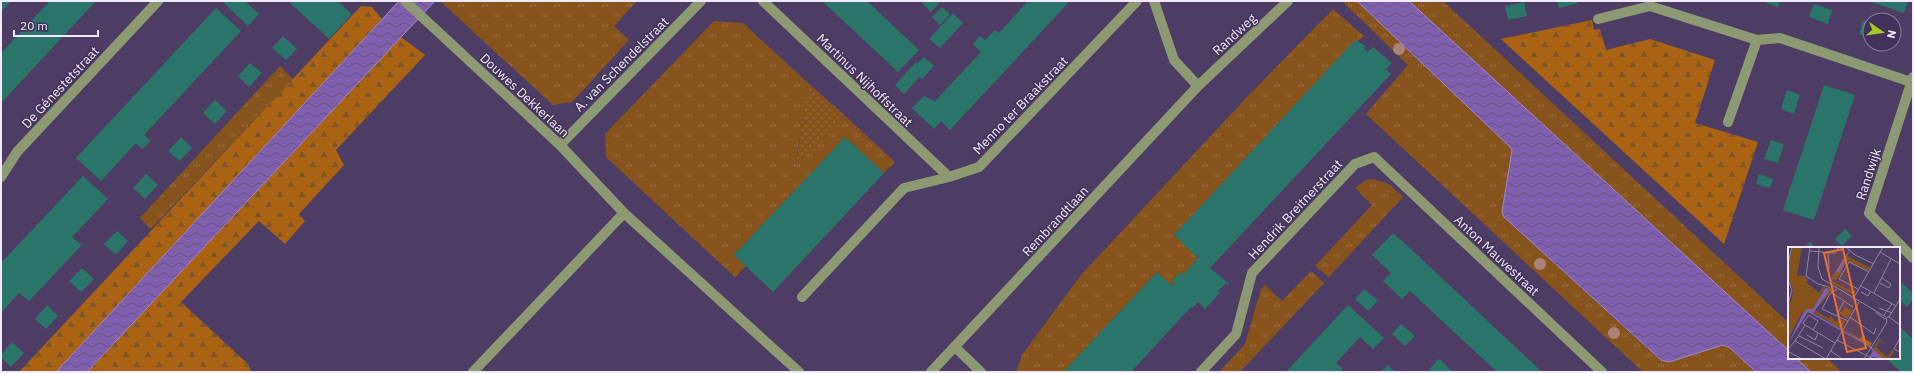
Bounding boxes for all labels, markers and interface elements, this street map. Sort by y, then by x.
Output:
street label: Randweg [1209,10,1260,59]
scale bar [14,12,98,38]
north arrow [1862,12,1902,52]
street label: A. van Schendelstraat [570,13,672,115]
text: 20 m [20,18,48,33]
text: N [1884,29,1899,40]
street label: Martinus Nijhoffstraat [813,30,916,131]
street label: De Génestetstraat [18,43,103,132]
street label: Douwes Dekkerlaan [476,50,573,141]
street label: Menno ter Braakstraat [969,53,1072,158]
street label: Randwijk [1852,146,1885,202]
street label: Hendrik Breitnerstraat [1245,156,1346,263]
street label: Rembrandtlaan [1018,183,1092,260]
street label: Anton Mauvestraat [1451,212,1543,299]
inset map [1788,247,1900,359]

